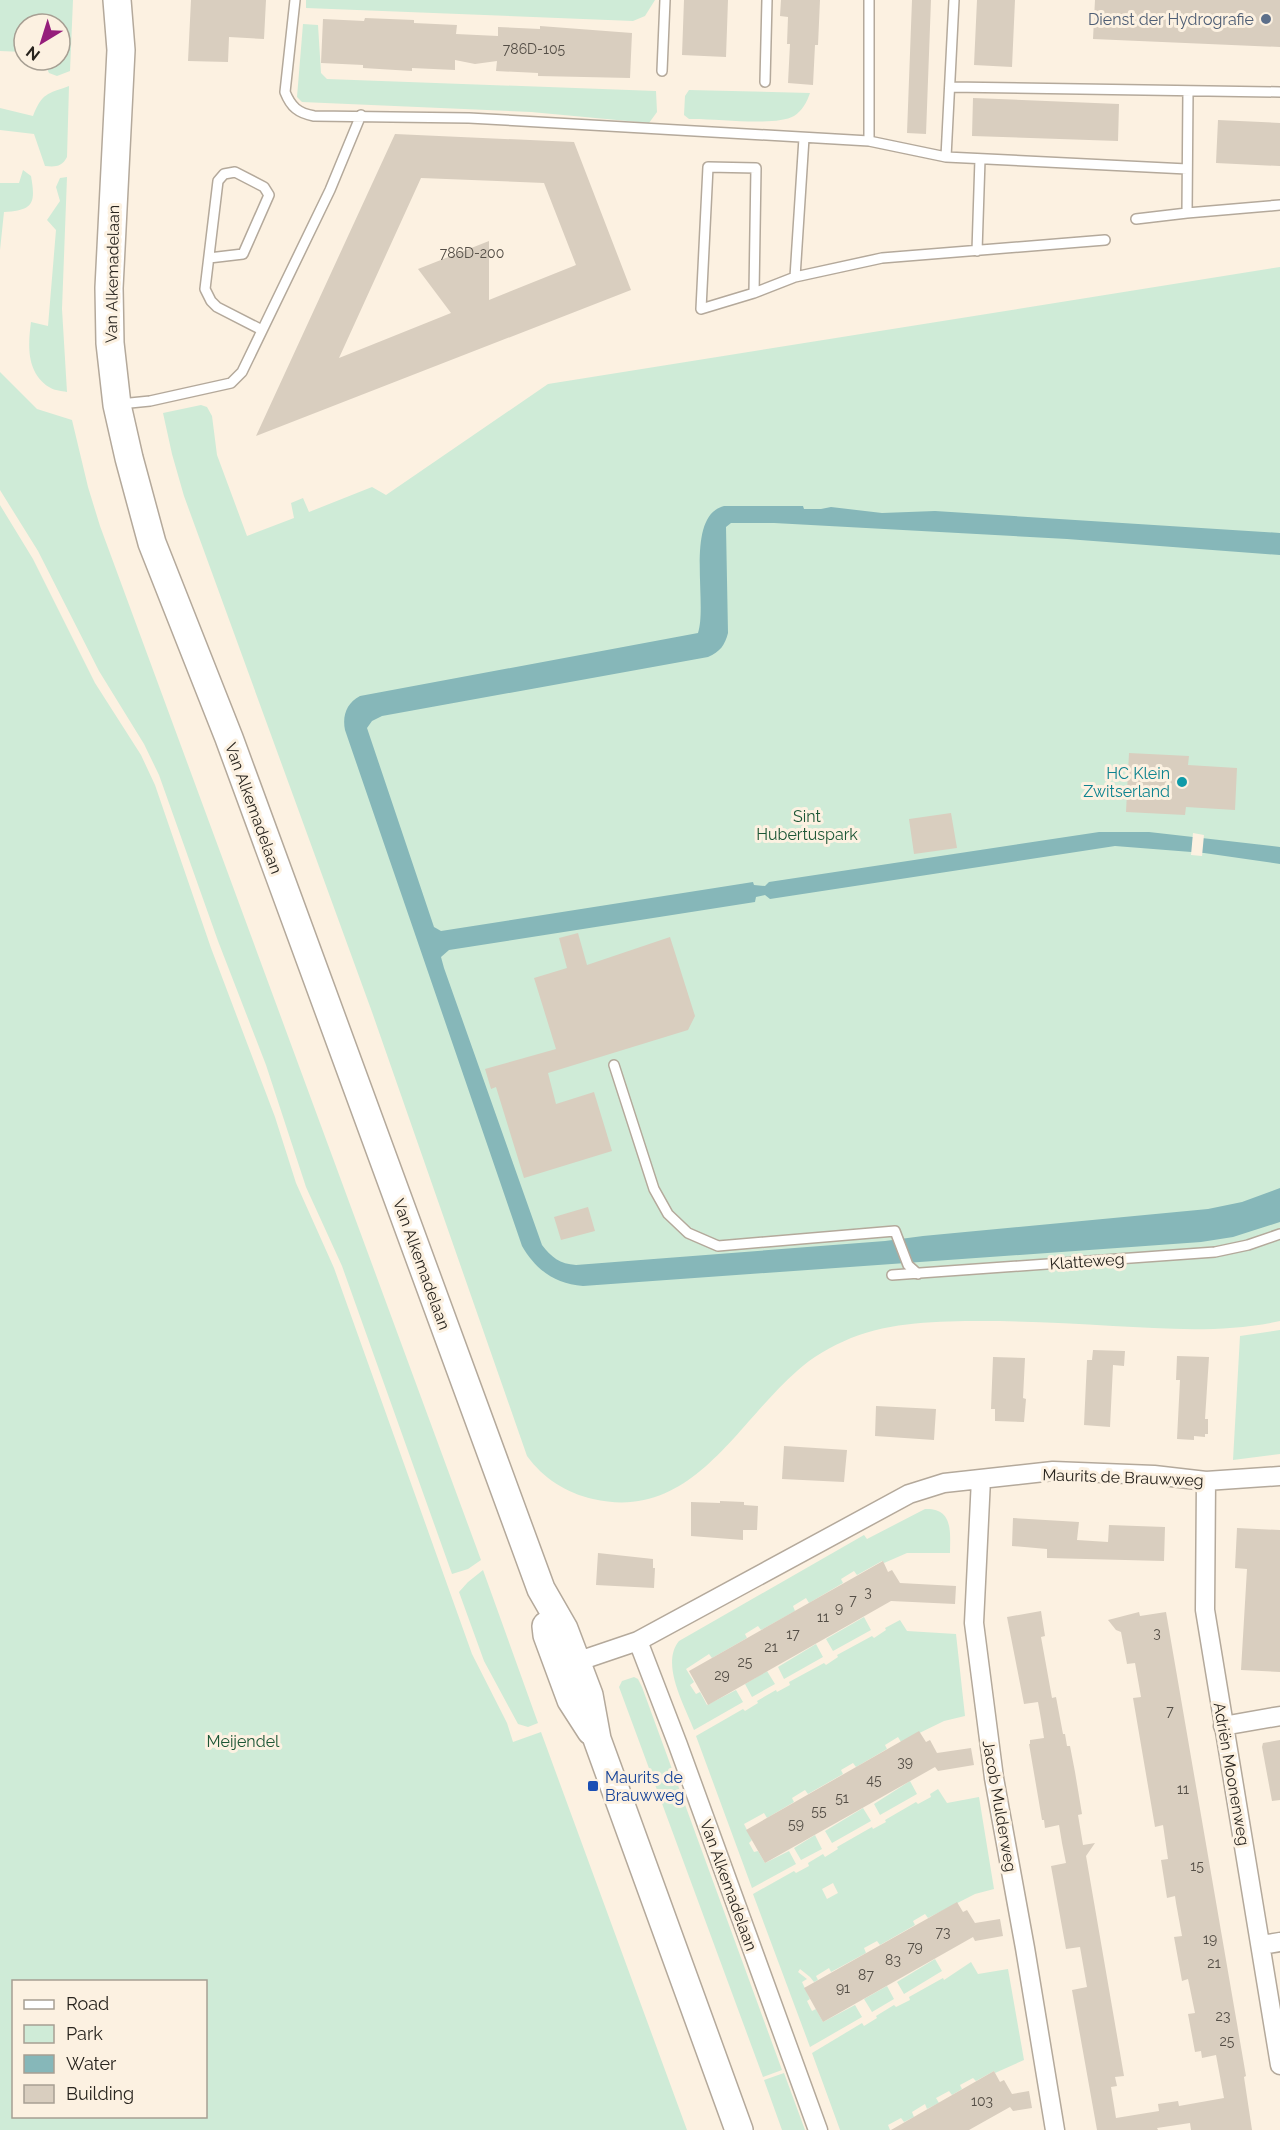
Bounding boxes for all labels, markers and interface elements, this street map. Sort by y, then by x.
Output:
place label: Dienst der Hydrografie [1088,10,1254,29]
north arrow [12,12,72,72]
marker: Dienst der Hydrografie [1259,12,1273,26]
house number: 786D-105 [503,41,565,57]
text: N [22,42,44,65]
street label: Van Alkemadelaan [102,205,123,343]
house number: 786D-200 [440,245,504,261]
street label: Van Alkemadelaan [221,740,286,876]
place label: HC Klein Zwitserland [1083,764,1170,801]
marker: HC Klein Zwitserland [1175,775,1189,789]
park label: Sint Hubertuspark [756,807,858,844]
street label: Van Alkemadelaan [389,1196,454,1332]
street label: Klatteweg [1049,1249,1125,1274]
street label: Maurits de Brauwweg [1042,1465,1204,1490]
house number: 3 [864,1584,872,1600]
house number: 7 [849,1592,857,1608]
house number: 9 [835,1600,843,1616]
house number: 11 [817,1609,829,1625]
house number: 3 [1153,1625,1161,1641]
house number: 17 [786,1626,800,1642]
house number: 21 [764,1639,778,1655]
house number: 25 [738,1654,753,1670]
house number: 29 [714,1667,730,1683]
street label: Adriën Moonenweg [1210,1701,1253,1847]
house number: 7 [1166,1703,1174,1719]
park label: Meijendel [207,1732,280,1751]
street label: Jacob Mulderweg [979,1739,1020,1873]
house number: 39 [897,1754,913,1770]
place label: Maurits de Brauwweg [605,1768,684,1805]
house number: 45 [866,1772,882,1788]
marker: Maurits de Brauwweg [586,1779,600,1793]
house number: 11 [1177,1781,1189,1797]
house number: 51 [835,1790,849,1806]
house number: 55 [811,1803,827,1819]
house number: 59 [788,1816,804,1832]
street label: Van Alkemadelaan [696,1817,761,1953]
house number: 15 [1190,1858,1204,1874]
house number: 73 [936,1924,950,1940]
house number: 19 [1203,1931,1217,1947]
house number: 79 [907,1939,923,1955]
house number: 83 [885,1952,901,1968]
house number: 21 [1207,1955,1221,1971]
house number: 87 [858,1967,874,1983]
legend [12,1980,207,2118]
house number: 91 [836,1980,850,1996]
text: Road [66,1993,109,2014]
house number: 23 [1216,2008,1230,2024]
text: Park [66,2023,103,2044]
house number: 25 [1220,2033,1235,2049]
text: Water [66,2053,117,2074]
text: Building [66,2083,134,2104]
house number: 103 [971,2093,993,2109]

